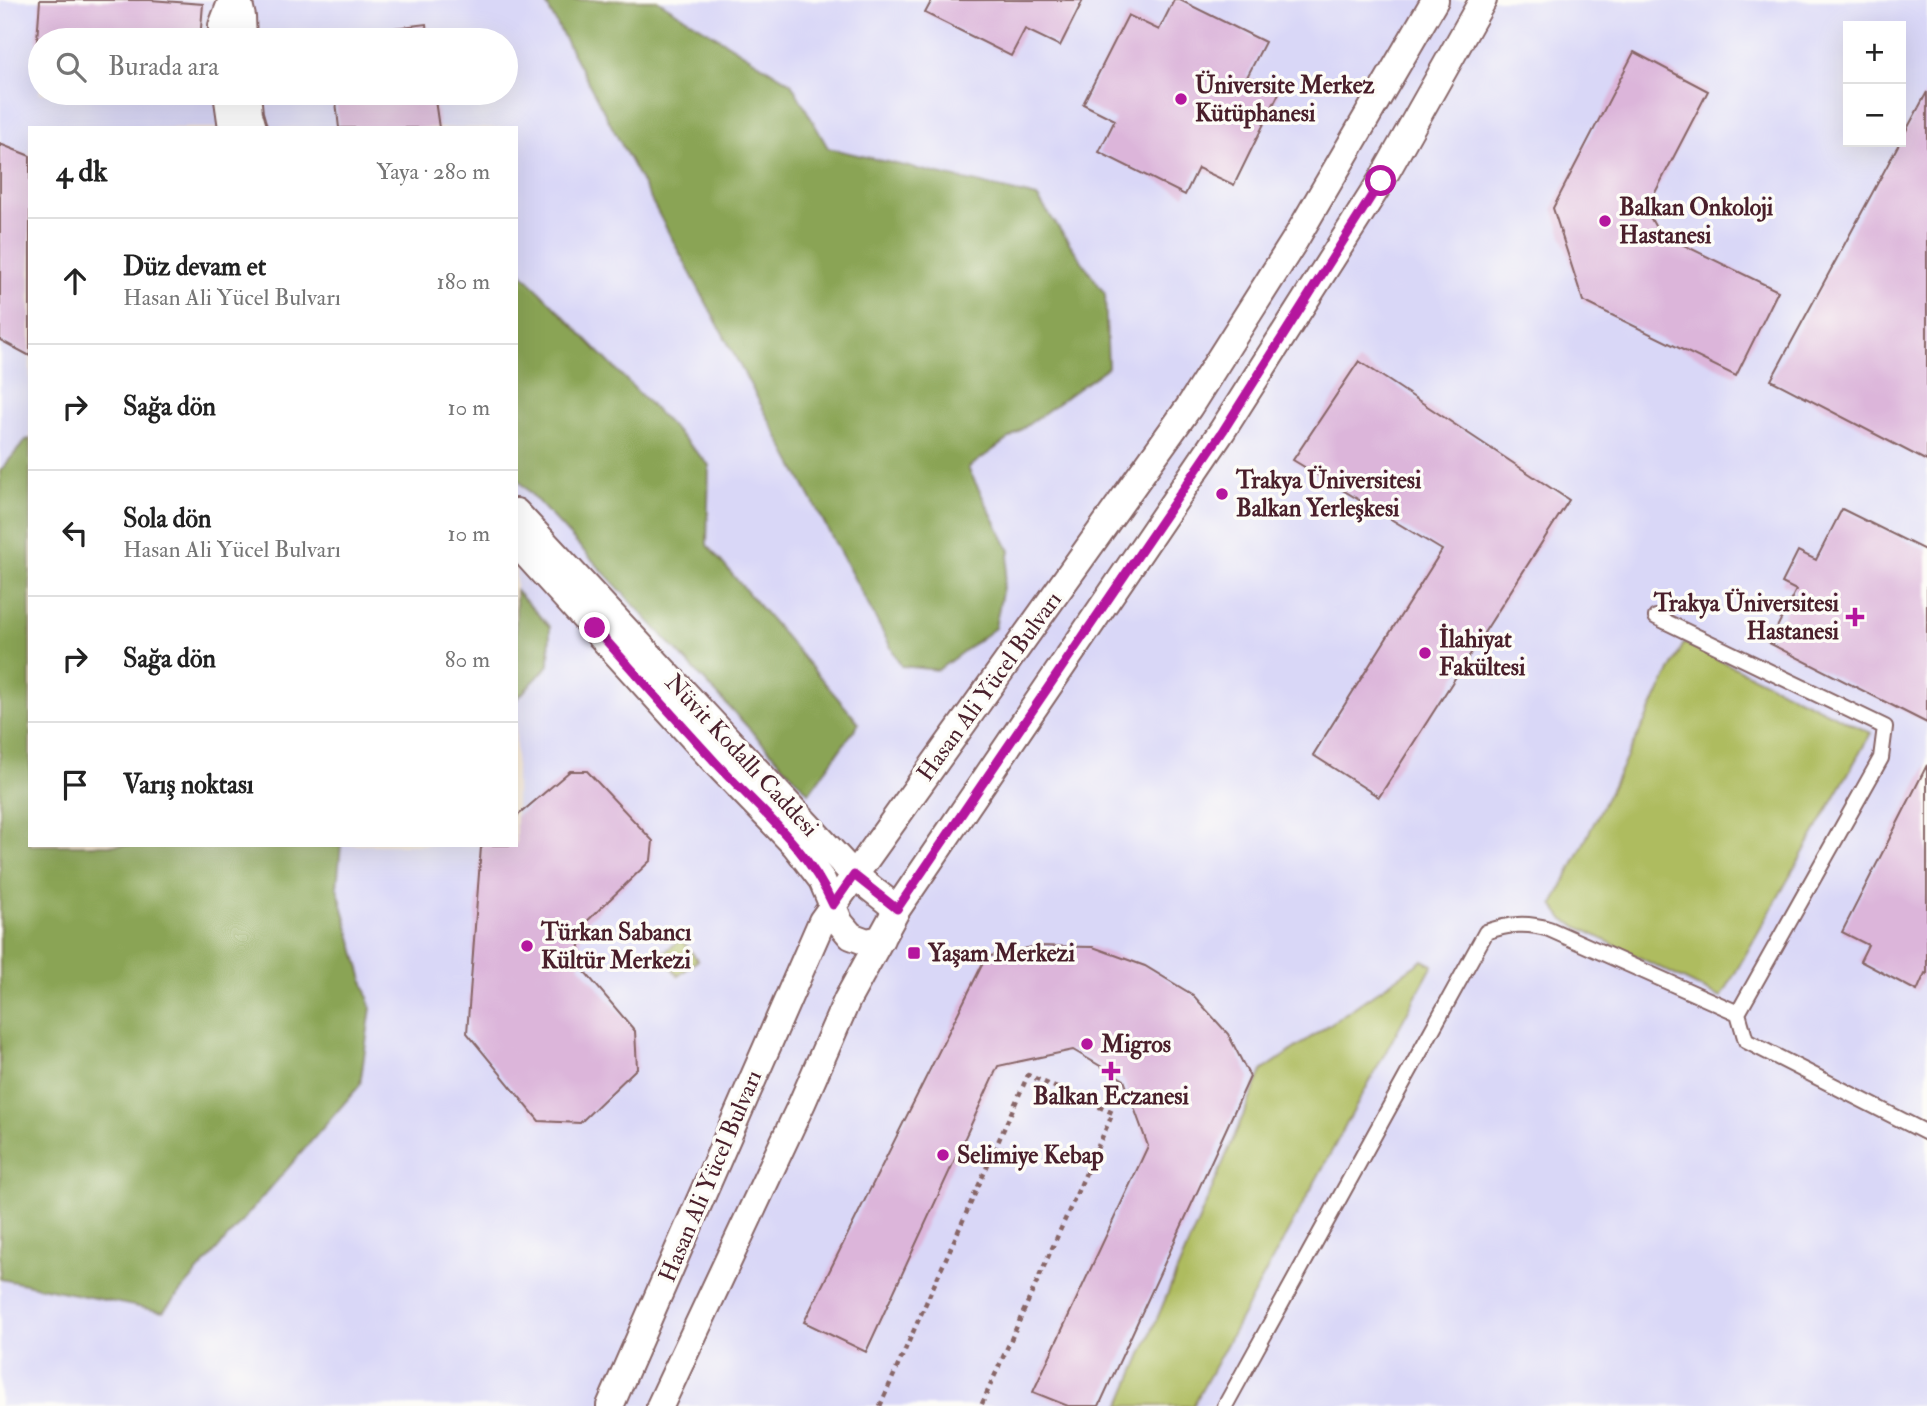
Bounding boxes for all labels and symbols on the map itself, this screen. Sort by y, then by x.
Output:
place label: Üniversite Merkez Kütüphanesi [1195,70,1375,129]
marker: Üniversite Merkez Kütüphanesi [1173,91,1189,107]
route start [1365,165,1396,196]
place label: Balkan Onkoloji Hastanesi [1619,192,1774,251]
marker: Balkan Onkoloji Hastanesi [1597,213,1613,229]
place label: Trakya Üniversitesi Balkan Yerleşkesi [1235,465,1422,524]
marker: Trakya Üniversitesi Balkan Yerleşkesi [1214,486,1230,502]
street label: Hasan Ali Yücel Bulvarı [910,585,1069,787]
place label: Trakya Üniversitesi Hastanesi [1653,588,1840,647]
marker: Trakya Üniversitesi Hastanesi [1845,607,1865,627]
route end [579,612,610,643]
place label: İlahiyat Fakültesi [1439,623,1526,683]
marker: İlahiyat Fakültesi [1417,645,1433,661]
street label: Nüvit Kodallı Caddesi [658,667,825,843]
place label: Türkan Sabancı Kültür Merkezi [540,917,692,976]
marker: Türkan Sabancı Kültür Merkezi [519,938,535,954]
place label: Yaşam Merkezi [927,938,1075,969]
marker: Yaşam Merkezi [906,945,922,961]
place label: Migros [1100,1029,1171,1060]
marker: Migros [1079,1036,1095,1052]
marker: Balkan Eczanesi [1103,1063,1119,1079]
street label: Hasan Ali Yücel Bulvarı [652,1066,769,1287]
place label: Balkan Eczanesi [1033,1081,1190,1112]
place label: Selimiye Kebap [957,1140,1104,1171]
marker: Selimiye Kebap [935,1147,951,1163]

